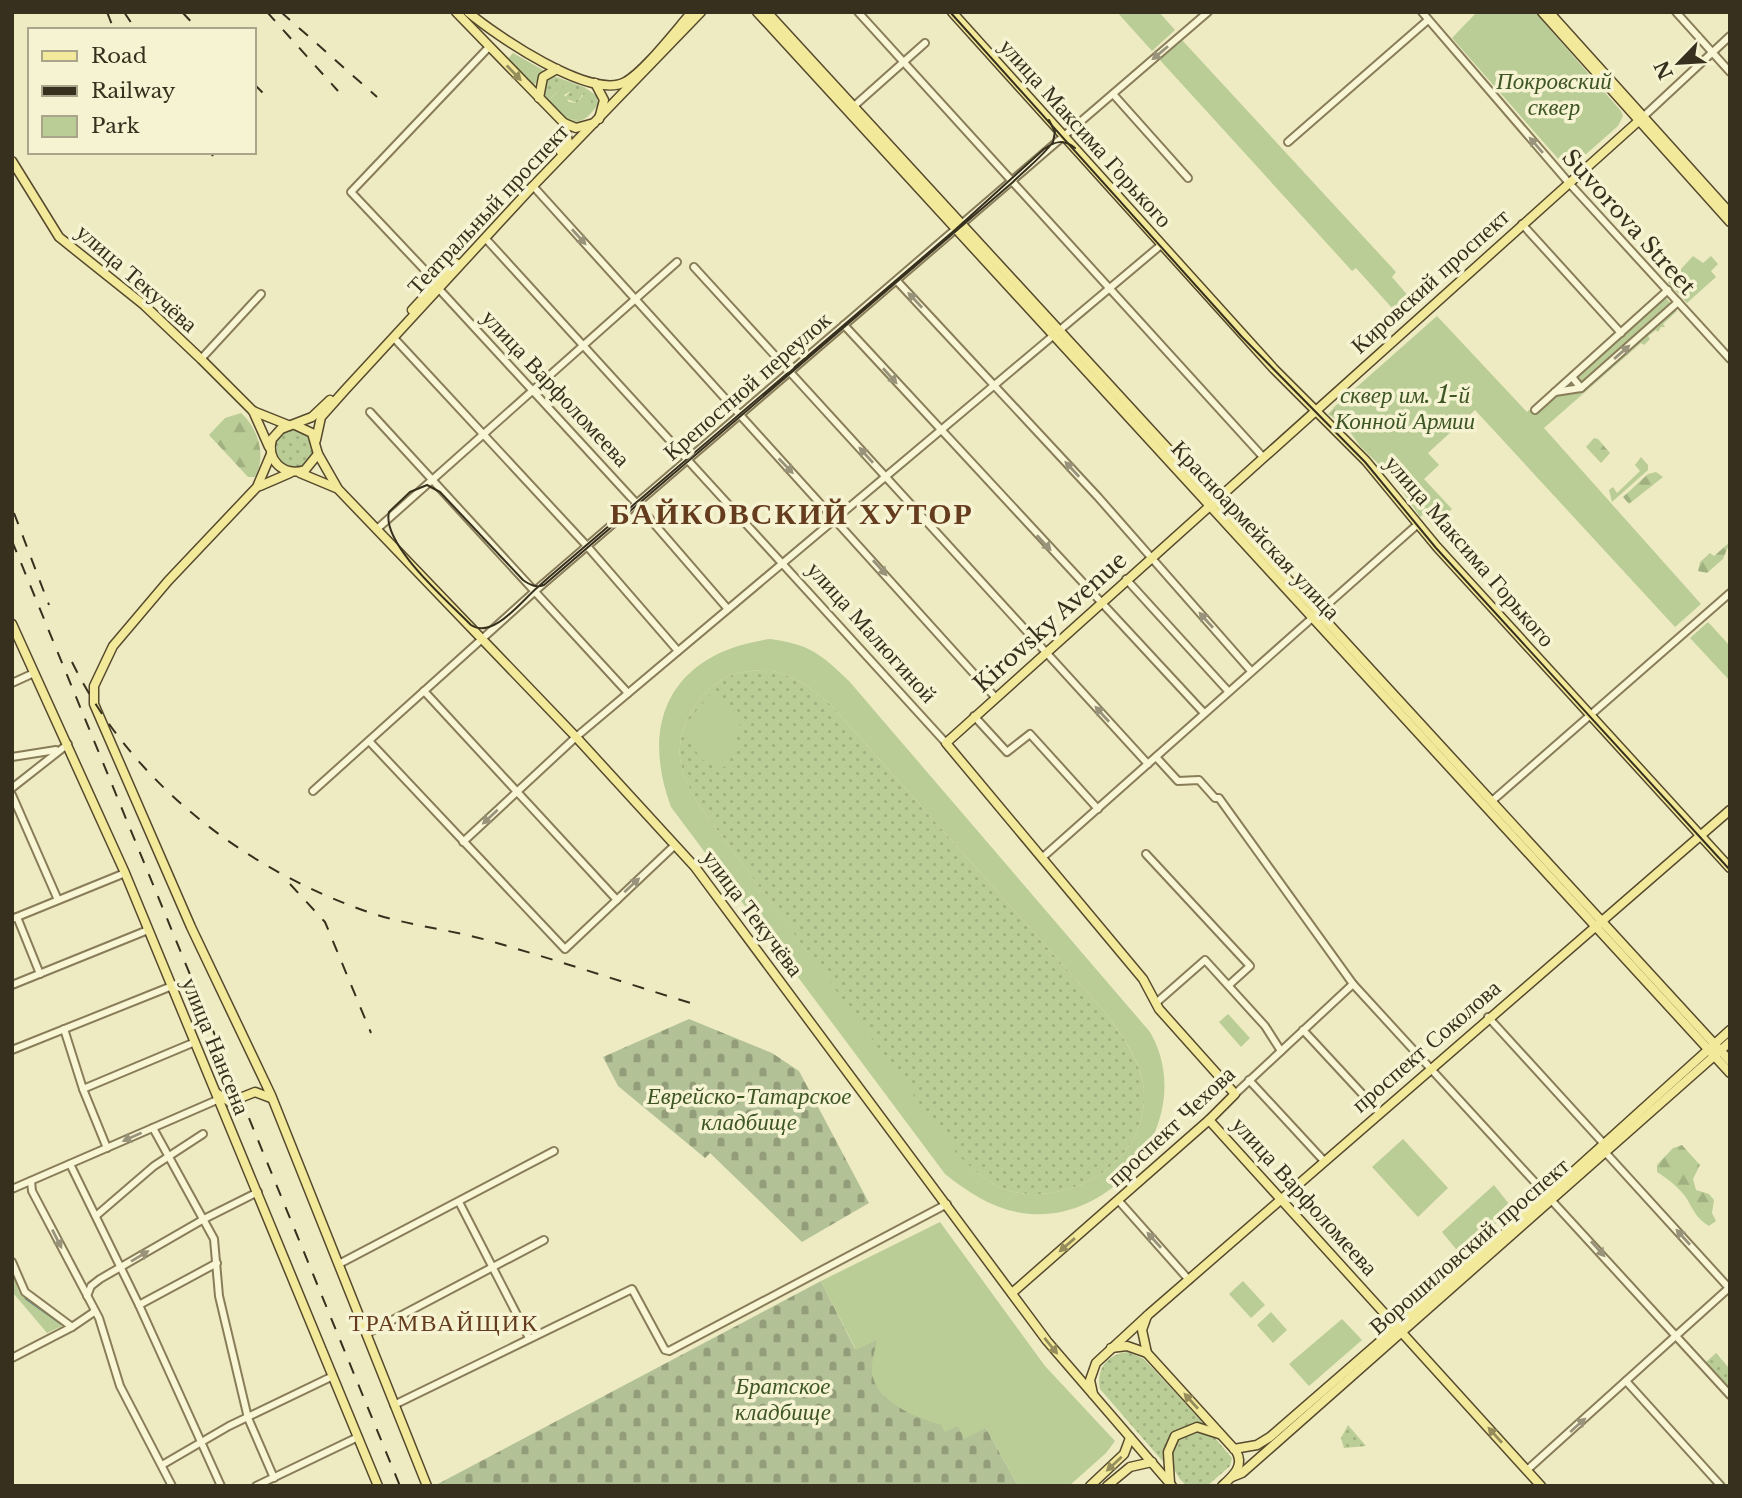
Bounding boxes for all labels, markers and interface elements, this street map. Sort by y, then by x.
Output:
legend [28,28,256,154]
north arrow [1644,28,1714,98]
street label: улица Максима Горького [994,33,1178,233]
text: Road [91,43,147,69]
one-way arrow [1151,45,1169,61]
text: N [1650,57,1678,83]
one-way arrow [506,64,523,81]
park label: Покровский сквер [1495,67,1612,121]
text: Railway [91,78,176,104]
text: Park [91,113,140,139]
street label: Театральный проспект [401,118,575,300]
one-way arrow [1528,136,1544,154]
street label: Suvorova Street [1556,143,1702,301]
street label: Кировский проспект [1345,203,1515,359]
street label: улица Текучёва [71,218,203,338]
one-way arrow [571,228,587,246]
one-way arrow [907,292,923,309]
street label: улица Варфоломеева [476,304,636,472]
street label: Крепостной переулок [658,305,837,466]
one-way arrow [1613,345,1630,360]
one-way arrow [882,367,898,385]
park label: сквер им. 1-й Конной Армии [1334,381,1475,435]
street label: Красноармейская улица [1166,435,1346,625]
one-way arrow [858,446,874,464]
street label: улица Максима Горького [1379,449,1561,653]
one-way arrow [778,457,794,474]
one-way arrow [1064,461,1080,478]
district label: БАЙКОВСКИЙ ХУТОР [610,495,974,532]
one-way arrow [1036,534,1052,552]
street label: Kirovsky Avenue [968,546,1132,698]
street label: улица Малюгиной [801,555,943,709]
one-way arrow [872,559,888,577]
one-way arrow [1198,612,1214,629]
one-way arrow [1095,705,1110,722]
one-way arrow [481,809,499,825]
street label: улица Текучёва [696,844,810,982]
one-way arrow [623,878,640,894]
street label: улица Нансена [176,973,256,1119]
street label: проспект Соколова [1346,974,1506,1118]
street label: проспект Чехова [1102,1060,1240,1192]
park label: Еврейско-Татарское кладбище [646,1082,851,1136]
street label: улица Варфоломеева [1226,1111,1384,1281]
one-way arrow [121,1132,142,1143]
street label: Ворошиловский проспект [1363,1152,1575,1340]
one-way arrow [51,1229,62,1249]
one-way arrow [1676,1229,1692,1246]
one-way arrow [1146,1231,1162,1249]
one-way arrow [1058,1237,1076,1253]
one-way arrow [1590,1240,1606,1257]
one-way arrow [130,1250,150,1262]
district label: ТРАМВАЙЩИК [349,1308,539,1337]
one-way arrow [1043,1338,1058,1355]
park label: Братское кладбище [735,1372,831,1426]
one-way arrow [1183,1393,1199,1410]
one-way arrow [1569,1417,1586,1433]
one-way arrow [1487,1426,1503,1444]
one-way arrow [1106,1456,1123,1472]

